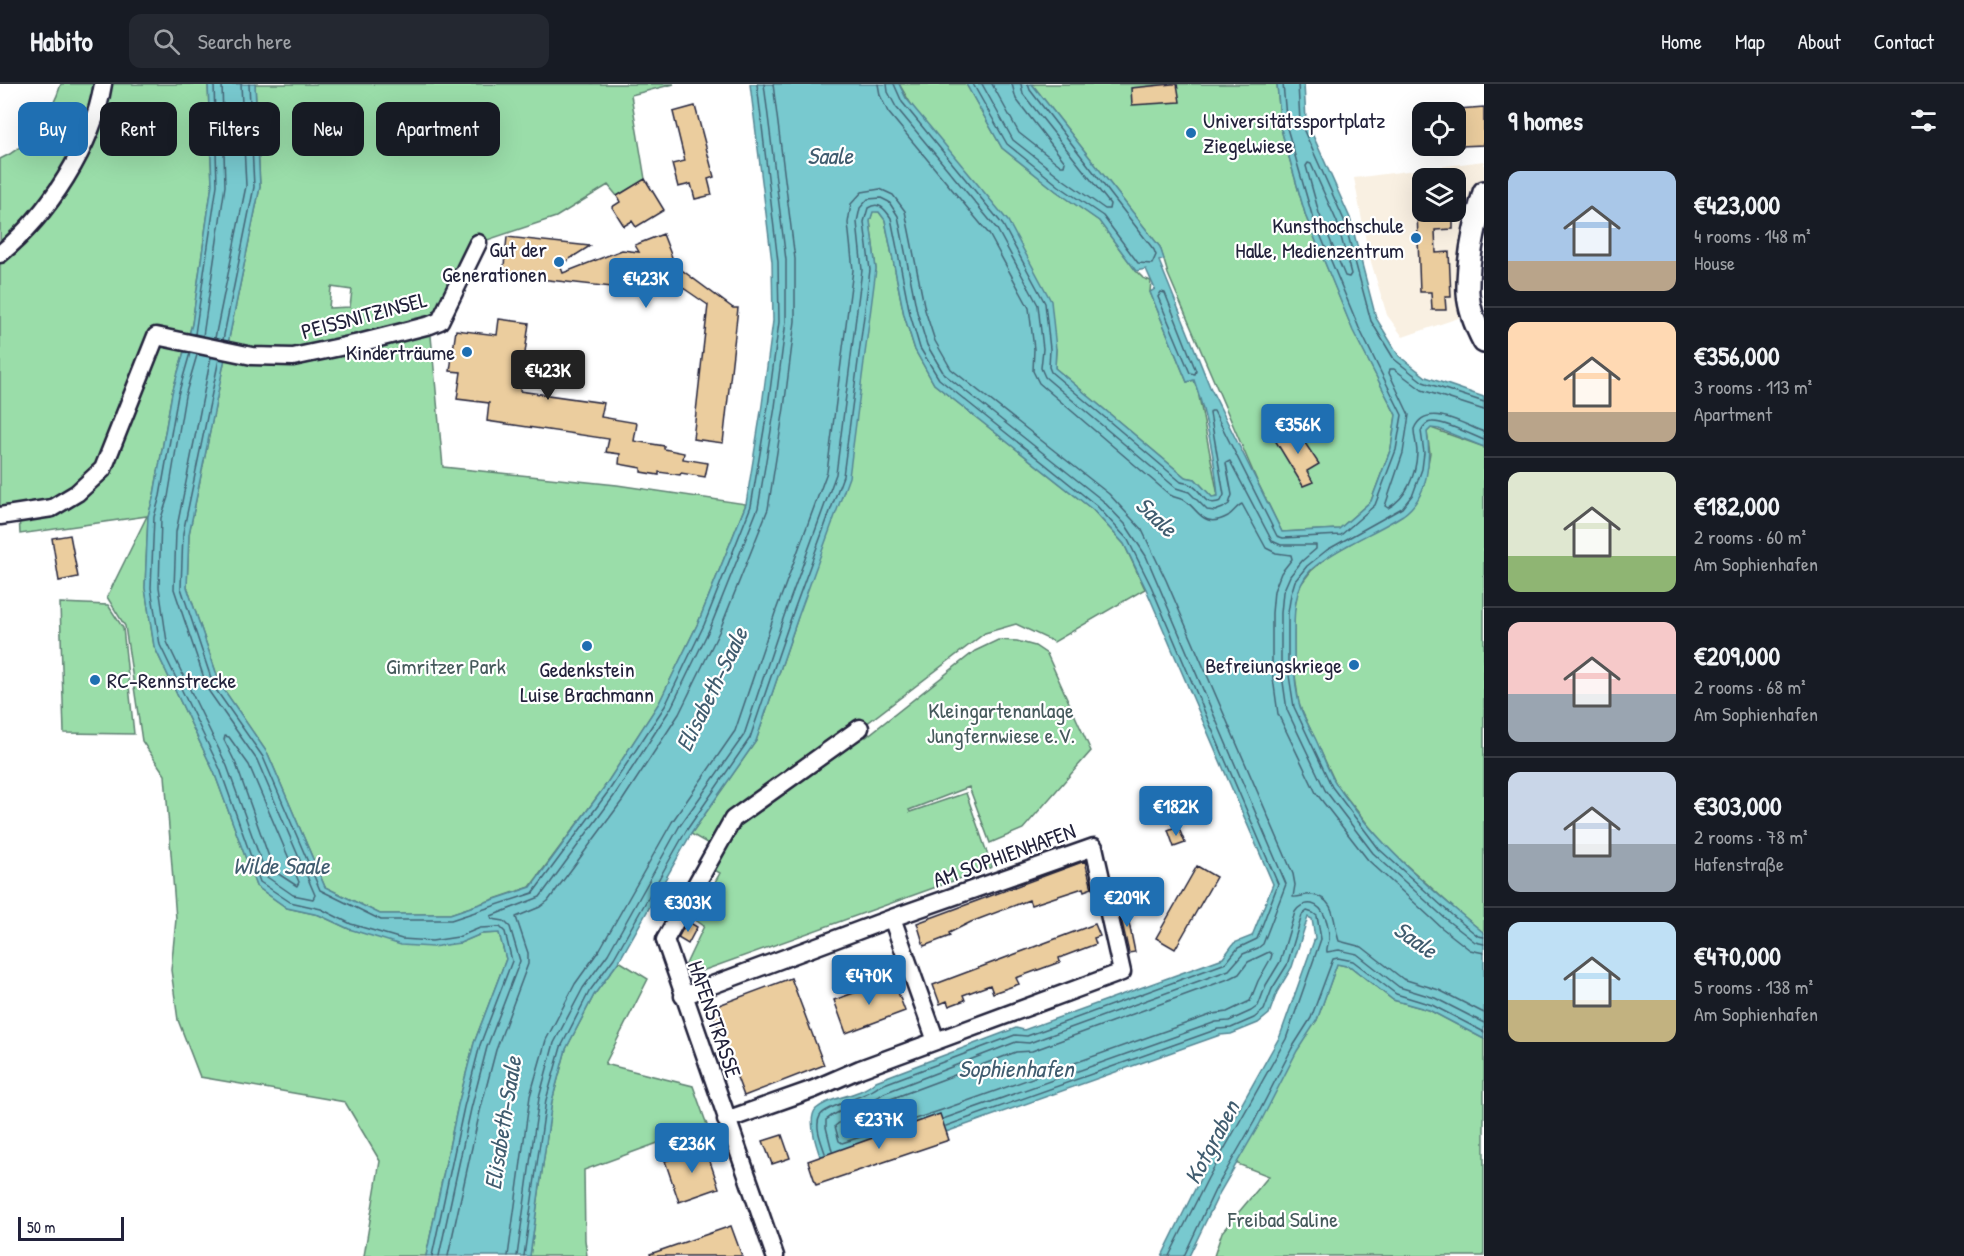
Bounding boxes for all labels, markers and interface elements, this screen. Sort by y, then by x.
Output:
search box [129,14,549,68]
text: Habito [30,22,93,60]
icon: search [150,25,183,58]
text: Search here [198,26,292,56]
text: Home [1661,27,1702,56]
text: Map [1735,27,1765,56]
text: About [1798,27,1841,56]
text: Contact [1874,27,1934,56]
chip: Buy [18,102,88,156]
chip: Rent [100,102,177,156]
chip: Filters [189,102,280,156]
chip: New [292,102,364,156]
chip: Apartment [376,102,500,156]
map controls [1412,102,1466,222]
button: locate [1412,102,1466,156]
text: 9 homes [1508,103,1583,138]
icon: filters [1907,104,1940,137]
place label: Universitätssportplatz Ziegelwiese [1203,105,1385,160]
marker: Universitätssportplatz Ziegelwiese [1184,126,1198,140]
water label: Saale [807,139,854,171]
button: layers [1412,168,1466,222]
text: €423,000 [1694,187,1780,222]
icon: home [1556,195,1628,267]
place label: Kunsthochschule Halle, Medienzentrum [1235,210,1404,265]
text: 4 rooms · 148 m² [1694,222,1811,249]
marker: Kunsthochschule Halle, Medienzentrum [1409,231,1423,245]
place label: Gut der Generationen [442,234,548,289]
text: House [1694,249,1735,276]
marker: Gut der Generationen [552,255,566,269]
pin: €423K [604,258,688,309]
text: €423K [623,264,669,291]
street label: PEISSNITZINSEL [298,284,430,346]
place label: Kinderträume [346,337,455,367]
text: €356,000 [1694,338,1780,373]
marker: Kinderträume [460,345,474,359]
icon: home [1556,346,1628,418]
pin: €423K [506,350,590,401]
text: €423K [525,356,571,383]
text: 3 rooms · 113 m² [1694,373,1812,400]
text: Apartment [1694,400,1772,427]
pin: €356K [1256,404,1340,455]
text: €356K [1275,410,1321,437]
text: €182,000 [1694,488,1780,523]
water label: Saale [1129,489,1186,544]
icon: home [1556,496,1628,568]
text: 2 rooms · 60 m² [1694,523,1806,550]
text: Am Sophienhafen [1694,550,1818,577]
water label: Elisabeth-Saale [667,620,755,756]
text: €209,000 [1694,638,1780,673]
marker: Gedenkstein Luise Brachmann [580,639,594,653]
icon: home [1556,646,1628,718]
place label: Befreiungskriege [1205,650,1342,680]
park label: Gimritzer Park [386,651,506,681]
place label: Gedenkstein Luise Brachmann [520,654,654,709]
marker: Befreiungskriege [1347,658,1361,672]
place label: RC-Rennstrecke [107,665,236,695]
marker: RC-Rennstrecke [88,673,102,687]
text: 2 rooms · 68 m² [1694,673,1806,700]
park label: Kleingartenanlage Jungfernwiese e.V. [927,695,1075,750]
text: Am Sophienhafen [1694,700,1818,727]
pin: €182K [1134,786,1218,837]
text: €303,000 [1694,788,1782,823]
text: €182K [1153,792,1199,819]
icon: home [1556,796,1628,868]
street label: AM SOPHIENHAFEN [929,815,1079,895]
text: 2 rooms · 78 m² [1694,823,1808,850]
water label: Wilde Saale [233,849,331,881]
text: Hafenstraße [1694,850,1784,877]
pin: €209K [1085,877,1169,928]
pin: €303K [646,882,730,933]
text: €209K [1104,883,1150,910]
text: €303K [665,888,711,915]
water label: Saale [1388,913,1445,966]
text: €470,000 [1694,938,1781,973]
icon: home [1556,946,1628,1018]
pin: €470K [827,955,911,1006]
street label: HAFENSTRASSE [681,957,749,1082]
text: €470K [846,961,892,988]
text: 5 rooms · 138 m² [1694,973,1813,1000]
text: Am Sophienhafen [1694,1000,1818,1027]
water label: Sophienhafen [958,1052,1076,1085]
water label: Elisabeth-Saale [476,1053,529,1192]
water label: Kotgraben [1176,1093,1248,1190]
pin: €237K [837,1099,921,1150]
text: €237K [855,1105,903,1132]
pin: €236K [650,1123,734,1174]
text: €236K [669,1129,715,1156]
park label: Freibad Saline [1227,1204,1338,1234]
scale bar [18,1214,124,1242]
text: 50 m [27,1216,56,1238]

